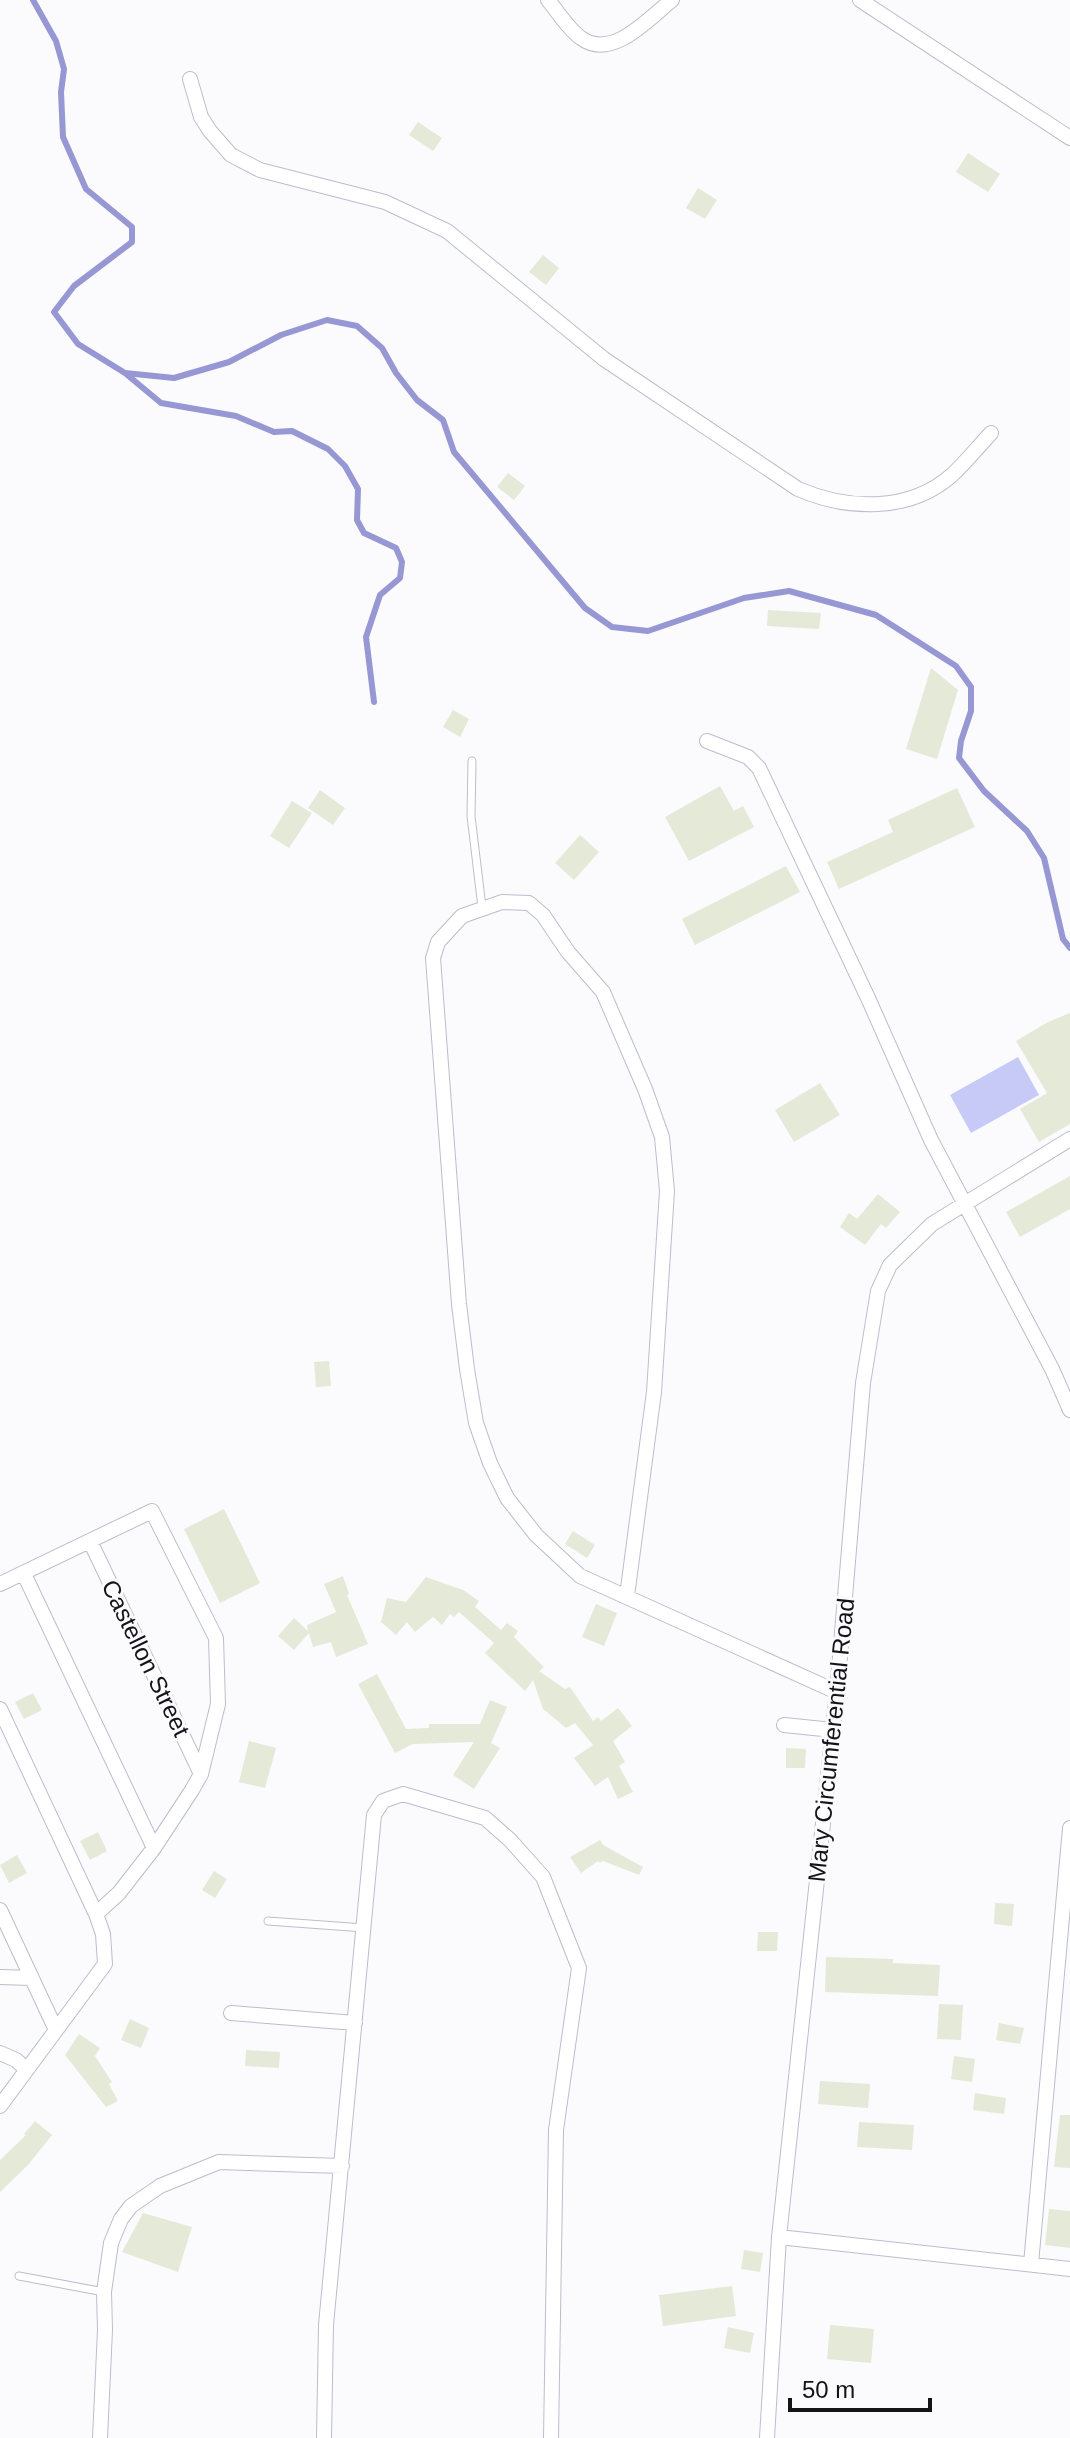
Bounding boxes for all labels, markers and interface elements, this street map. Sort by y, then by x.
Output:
street label: Castellon Street [96,1575,196,1741]
street label: Mary Circumferential Road [803,1597,859,1883]
scale bar [790,2362,930,2412]
text: 50 m [802,2376,855,2403]

